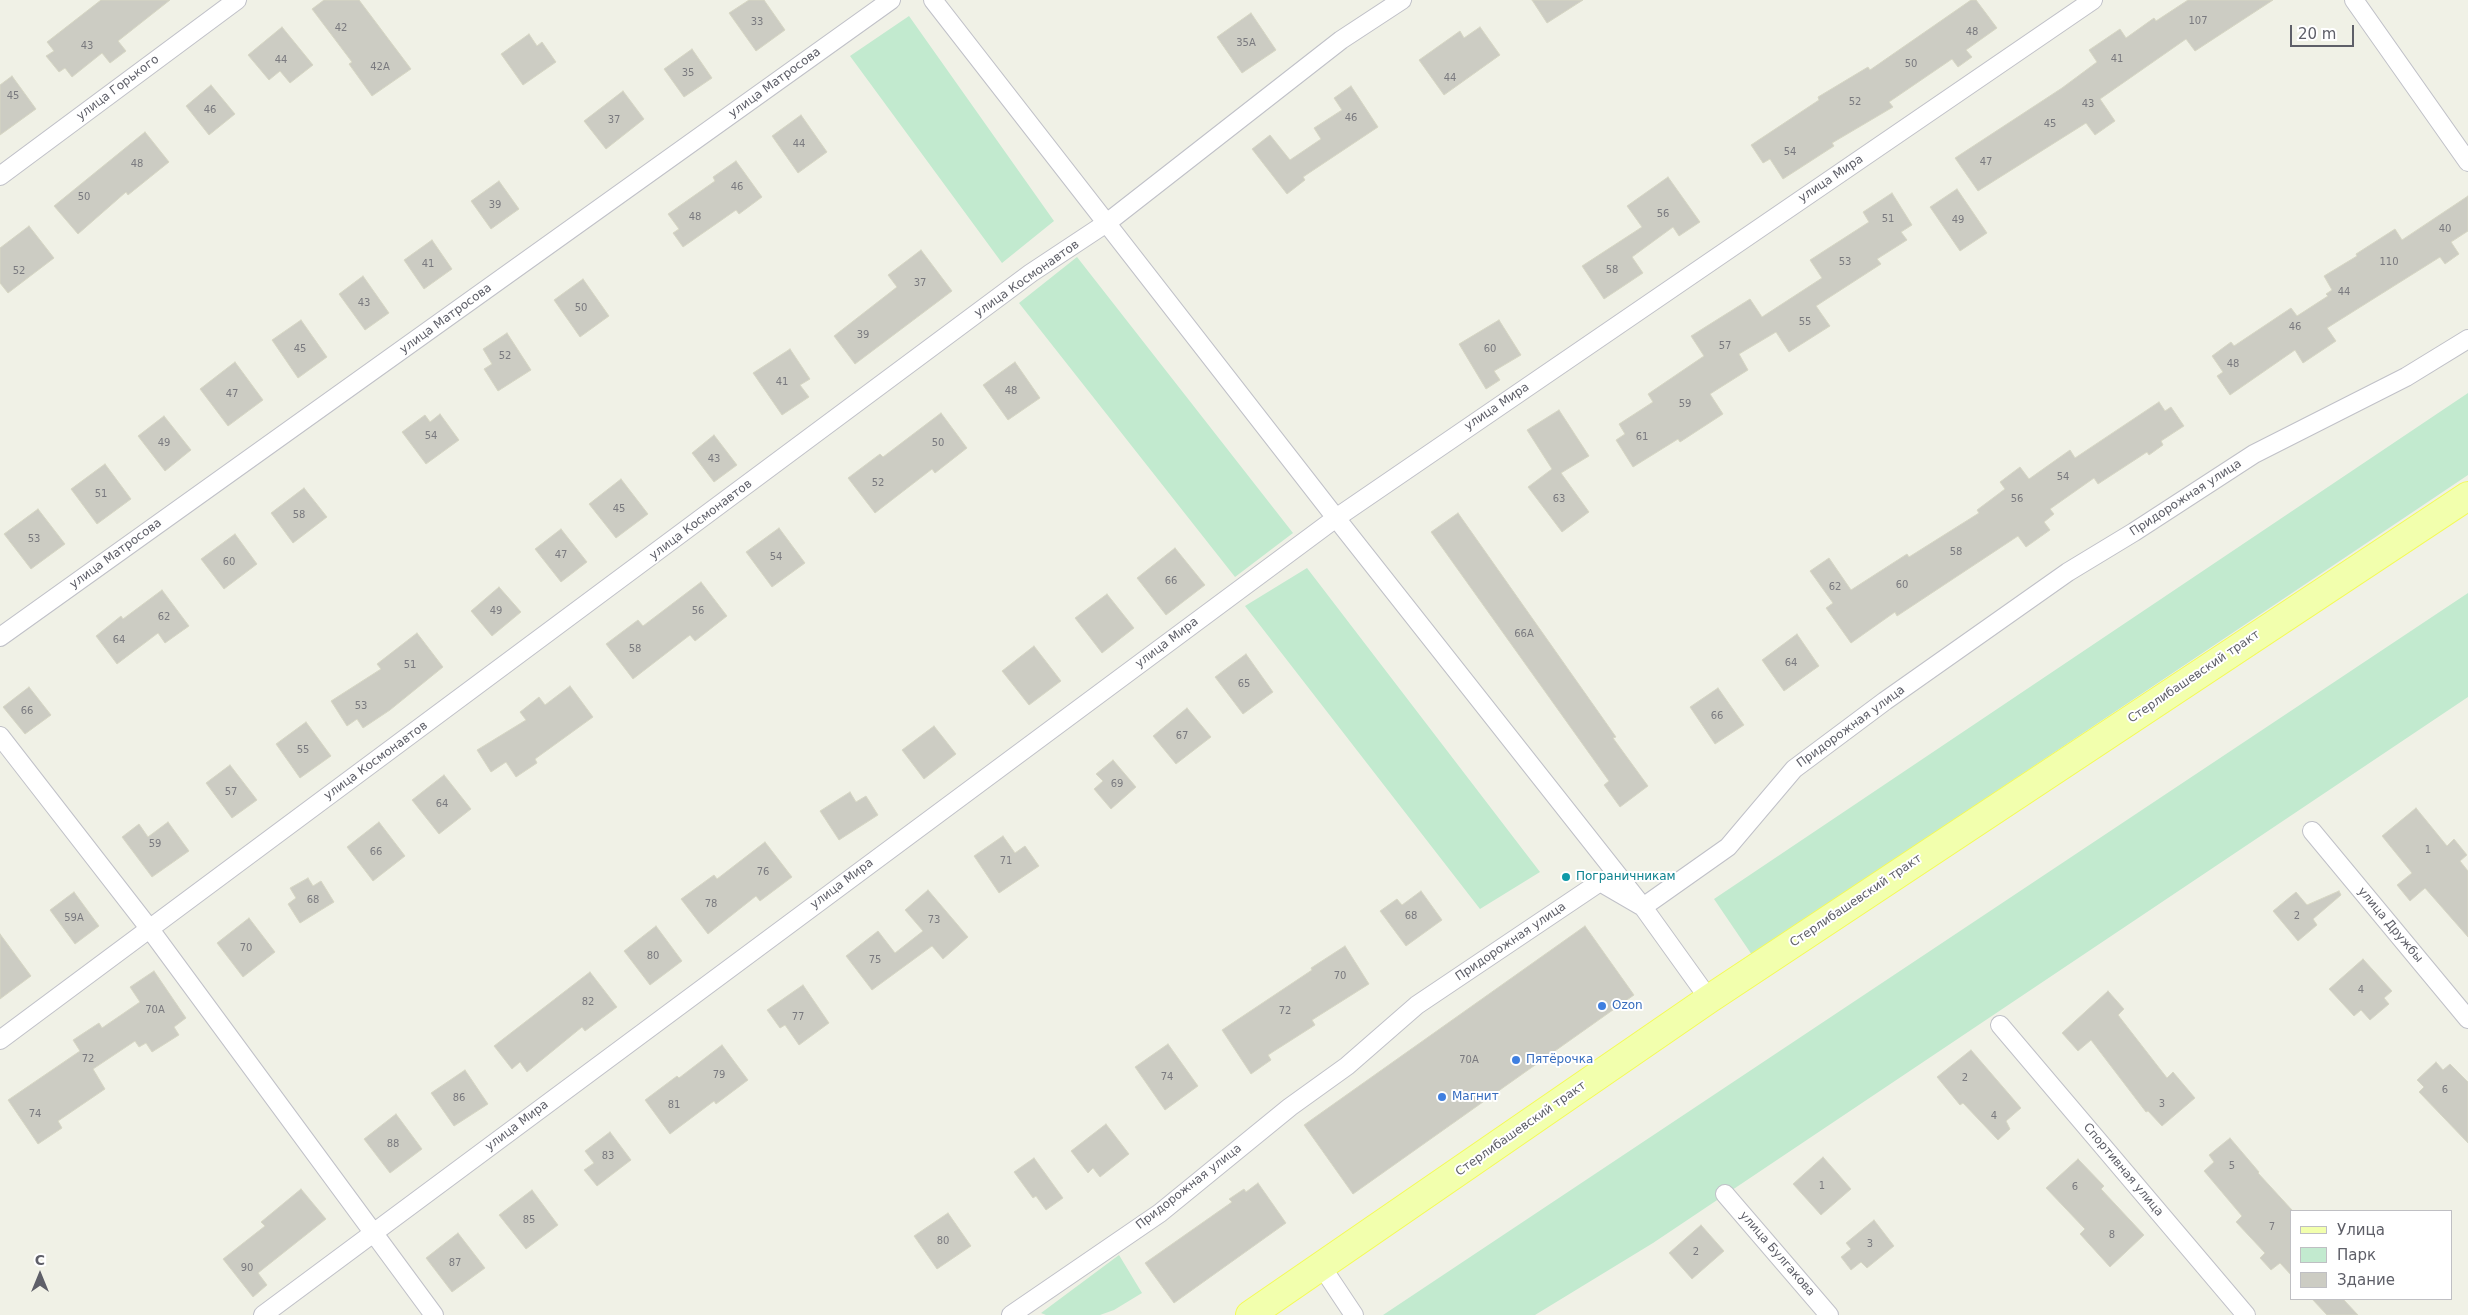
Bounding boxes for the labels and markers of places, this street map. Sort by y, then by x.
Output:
place label: Пограничникам [1576,870,1676,884]
marker: Пограничникам [1560,871,1572,883]
place label: Ozon [1612,999,1643,1013]
marker: Ozon [1596,1000,1608,1012]
place label: Пятёрочка [1526,1053,1593,1067]
marker: Пятёрочка [1510,1054,1522,1066]
place label: Магнит [1452,1090,1499,1104]
marker: Магнит [1436,1091,1448,1103]

